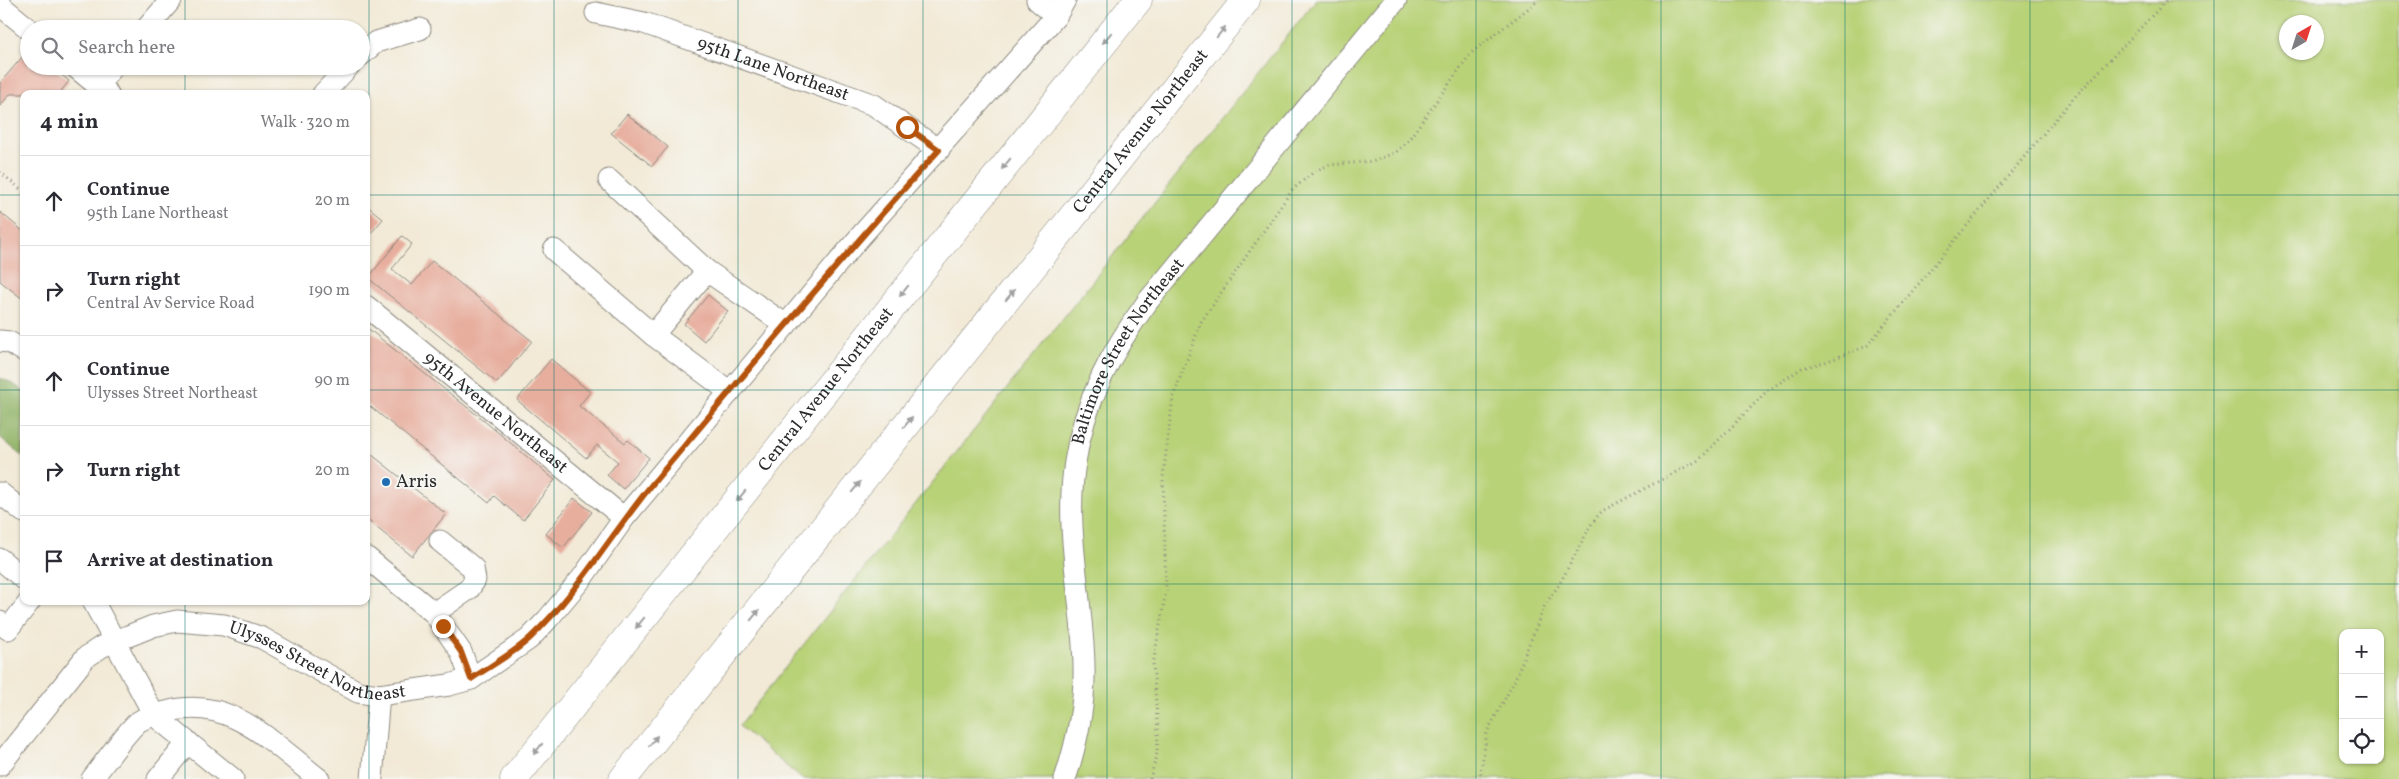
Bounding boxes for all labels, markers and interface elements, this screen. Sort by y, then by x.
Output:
north arrow [2279,15,2324,60]
search box [20,20,370,75]
one-way arrow [1215,26,1226,39]
street label: 95th Lane Northeast [694,30,852,108]
one-way arrow [1102,31,1113,44]
icon: search [38,34,66,62]
text: Search here [78,35,175,61]
street label: Central Avenue Northeast [1067,44,1214,219]
text: 4 min [40,108,99,137]
text: Walk · 320 m [260,112,350,134]
route start [896,116,919,139]
one-way arrow [1000,158,1011,171]
text: Continue [87,177,170,203]
icon: ahead [40,187,68,215]
text: 20 m [315,190,350,212]
text: 95th Lane Northeast [87,203,229,225]
street label: Baltimore Street Northeast [1066,253,1191,447]
text: Turn right [87,267,180,293]
icon: right [40,277,68,305]
text: 190 m [308,280,350,302]
one-way arrow [899,285,910,298]
one-way arrow [1004,289,1015,302]
text: Central Av Service Road [87,293,255,315]
street label: Central Avenue Northeast [752,302,900,477]
street label: 95th Avenue Northeast [418,346,573,480]
text: Continue [87,357,170,383]
icon: ahead [40,367,68,395]
text: 90 m [314,370,350,392]
text: Ulysses Street Northeast [87,383,258,405]
one-way arrow [903,416,914,429]
icon: right [40,457,68,485]
text: Turn right [87,458,180,484]
text: 20 m [315,460,350,482]
place label: Arris [396,470,437,495]
marker: Arris [380,476,392,488]
one-way arrow [851,481,862,494]
one-way arrow [736,489,746,503]
icon: arrive [40,547,68,575]
text: Arrive at destination [87,548,273,574]
one-way arrow [750,608,761,621]
street label: Ulysses Street Northeast [226,615,407,708]
route end [432,615,455,638]
one-way arrow [634,616,645,629]
map controls [2339,629,2384,764]
button: + [2339,629,2384,674]
button: − [2339,674,2384,719]
button: locate [2339,719,2384,764]
one-way arrow [648,735,659,748]
one-way arrow [532,742,543,755]

